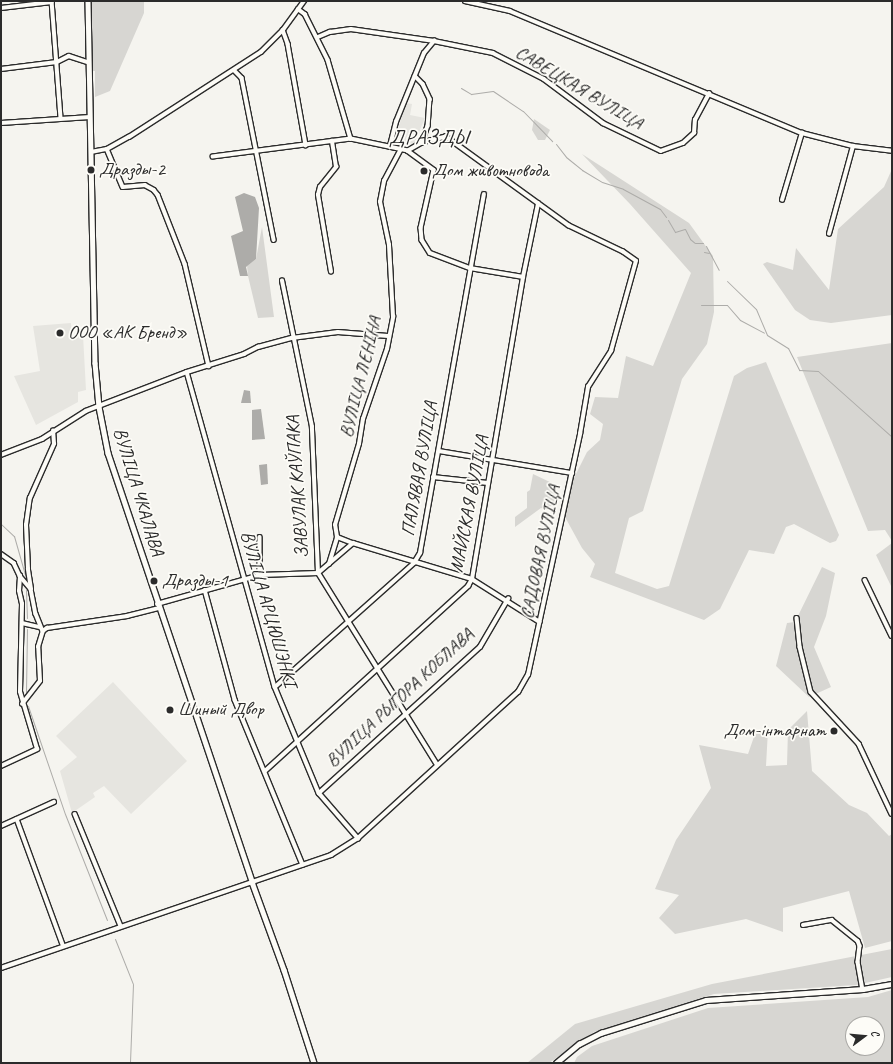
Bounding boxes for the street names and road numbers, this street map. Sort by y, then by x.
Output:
street label: САВЕЦКАЯ ВУЛІЦА [512,41,646,135]
street label: ВУЛІЦА ЛЕНІНА [335,314,387,440]
street label: ПАЛЯВАЯ ВУЛІЦА [397,401,443,537]
street label: ЗАВУЛАК КАЎПАКА [282,415,314,559]
street label: ВУЛІЦА ЧКАЛАВА [108,425,168,559]
street label: МАЙСКАЯ ВУЛІЦА [446,434,494,574]
street label: САДОВАЯ ВУЛІЦА [516,484,566,620]
street label: ВУЛІЦА АРЦЮШЭНКІ [235,529,301,689]
street label: ВУЛІЦА РЫГОРА КОБЛАВА [321,623,479,773]

